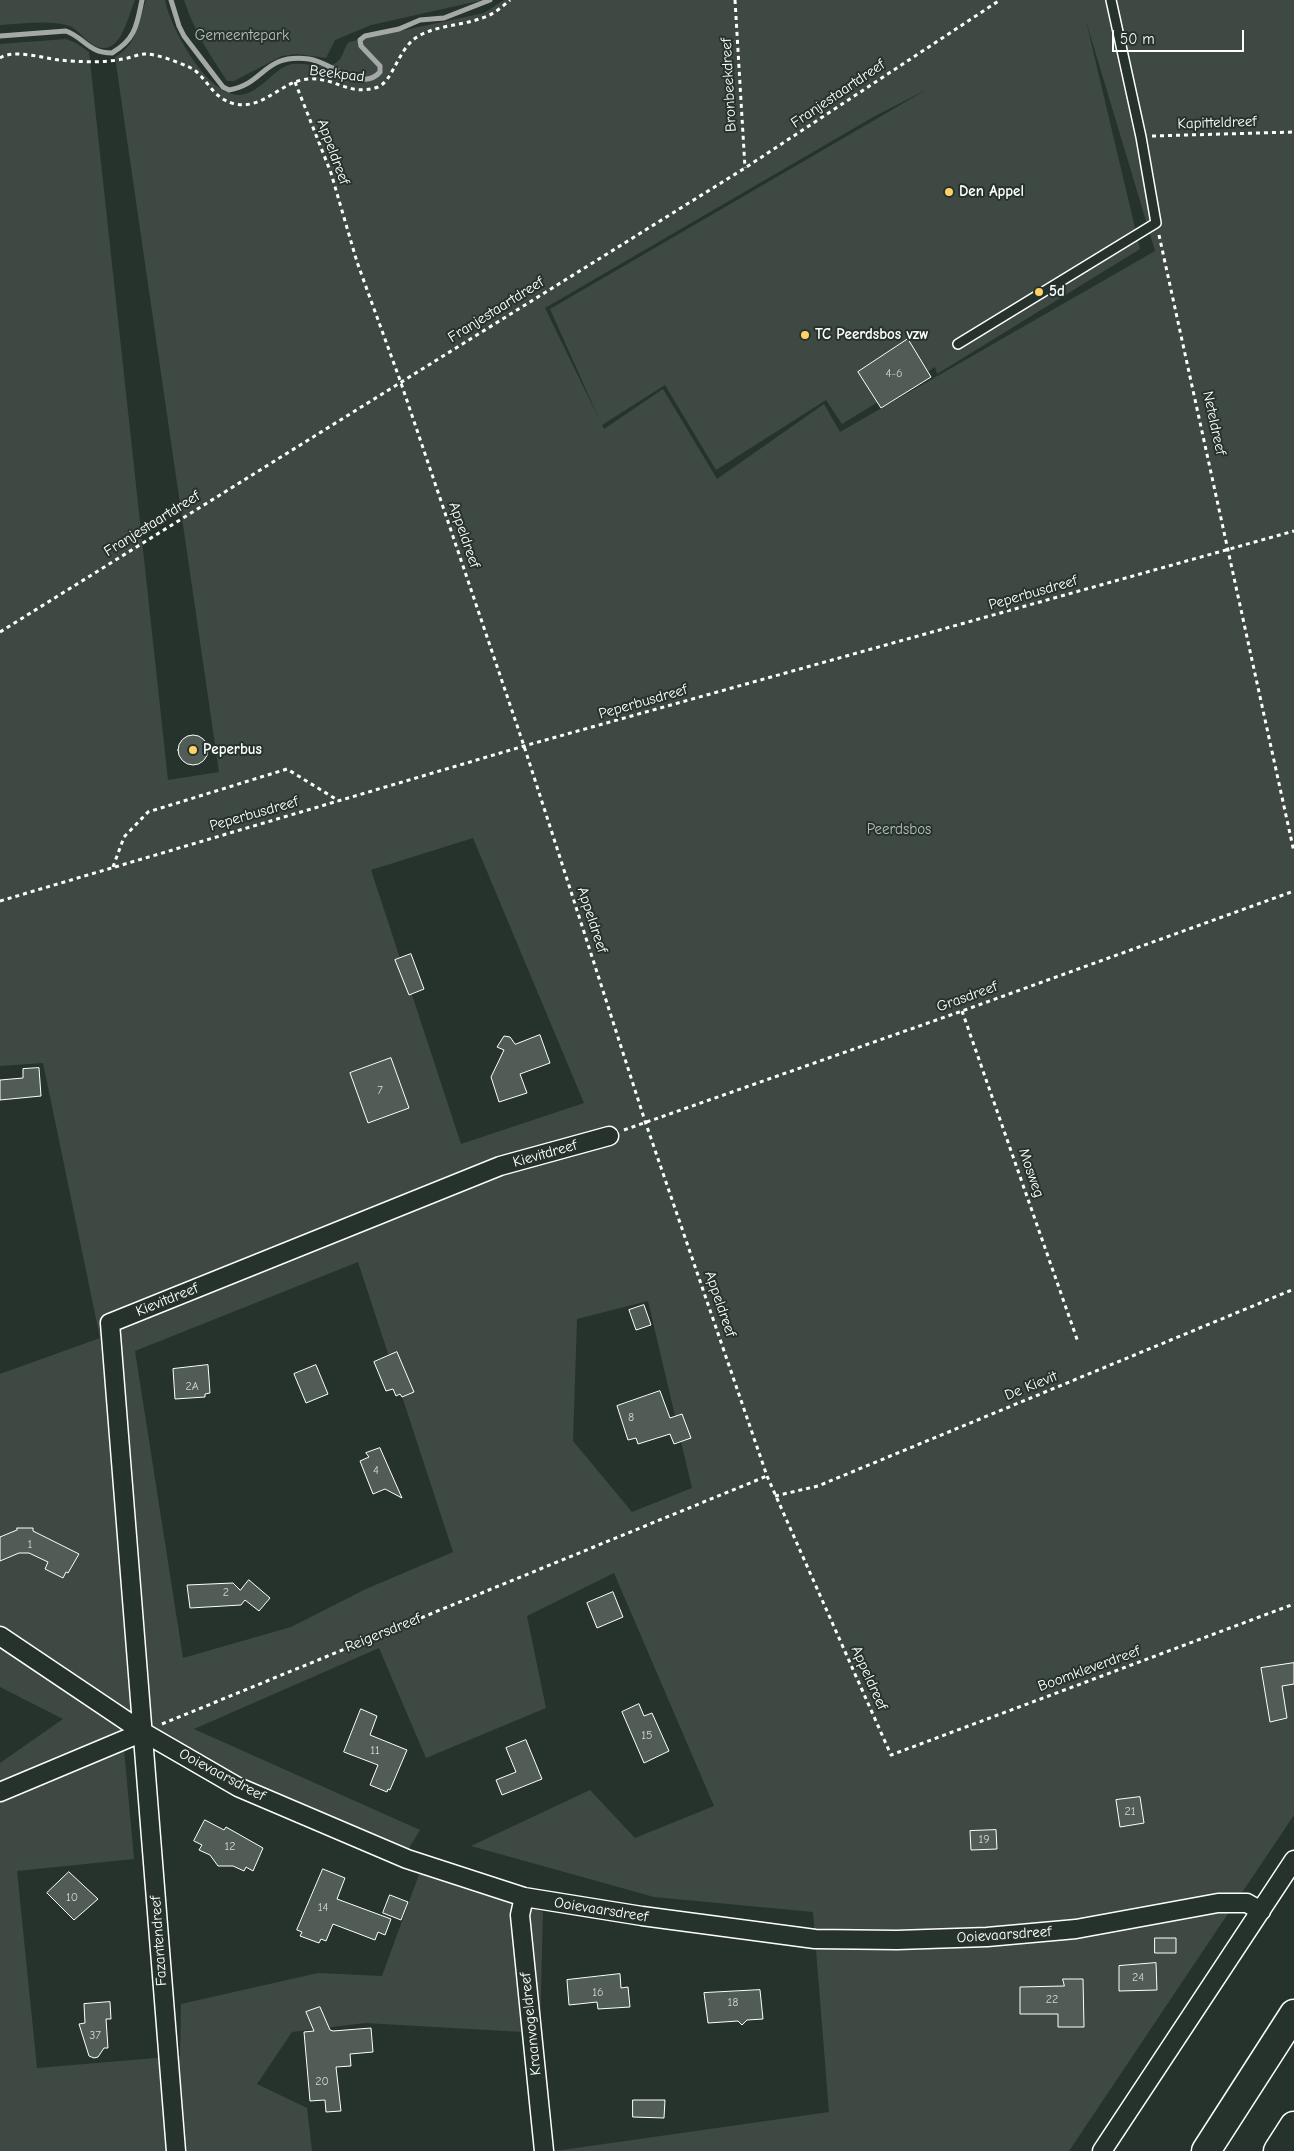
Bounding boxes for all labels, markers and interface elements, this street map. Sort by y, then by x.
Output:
scale bar [1114,20,1246,52]
park label: Gemeentepark [195,27,289,45]
text: 50 m [1120,30,1155,48]
street label: Bronbeekdreef [718,38,740,132]
street label: Franjestaartdreef [788,56,888,132]
street label: Beekpad [308,62,366,86]
street label: Kapitteldreef [1177,113,1257,133]
street label: Appeldreef [313,117,353,187]
place label: Den Appel [959,183,1024,201]
marker: Den Appel [943,186,955,198]
street label: Franjestaartdreef [445,273,547,347]
place label: 5d [1049,283,1065,301]
marker: 5d [1033,286,1045,298]
place label: TC Peerdsbos vzw [815,326,929,344]
marker: TC Peerdsbos vzw [799,329,811,341]
house number: 4-6 [885,367,903,381]
street label: Neteldreef [1198,389,1230,457]
street label: Franjestaartdreef [101,487,203,561]
street label: Appeldreef [444,500,484,570]
street label: Peperbusdreef [987,572,1079,614]
street label: Peperbusdreef [597,681,689,723]
place label: Peperbus [203,741,262,759]
marker: Peperbus [187,744,199,756]
street label: Peperbusdreef [208,793,300,835]
park label: Peerdsbos [867,821,931,839]
street label: Appeldreef [573,885,611,955]
street label: Grasdreef [934,978,1000,1016]
house number: 7 [377,1084,383,1098]
street label: Kievitdreef [511,1136,579,1172]
street label: Mosweg [1014,1146,1048,1200]
street label: Appeldreef [700,1269,740,1339]
street label: Kievitdreef [133,1279,201,1321]
street label: De Kievit [1002,1367,1060,1405]
house number: 2A [185,1380,199,1394]
house number: 8 [628,1411,634,1425]
house number: 4 [373,1464,379,1478]
house number: 1 [28,1538,32,1552]
house number: 2 [223,1586,229,1600]
street label: Reigersdreef [342,1610,424,1656]
street label: Boomkleverdreef [1035,1642,1143,1696]
street label: Appeldreef [847,1643,891,1713]
house number: 15 [641,1729,653,1743]
house number: 11 [370,1744,380,1758]
street label: Ooievaarsdreef [176,1745,268,1805]
house number: 21 [1124,1805,1136,1819]
house number: 19 [978,1833,990,1847]
house number: 12 [224,1840,236,1854]
house number: 10 [66,1891,78,1905]
street label: Ooievaarsdreef [553,1894,649,1926]
street label: Fazantendreef [147,1895,171,1987]
house number: 14 [318,1901,328,1915]
street label: Ooievaarsdreef [956,1923,1052,1947]
house number: 24 [1132,1971,1144,1985]
street label: Kraanvogeldreef [517,1972,545,2076]
house number: 16 [592,1986,604,2000]
house number: 22 [1046,1993,1058,2007]
house number: 18 [728,1996,738,2010]
house number: 37 [89,2029,101,2043]
house number: 20 [315,2075,329,2089]

